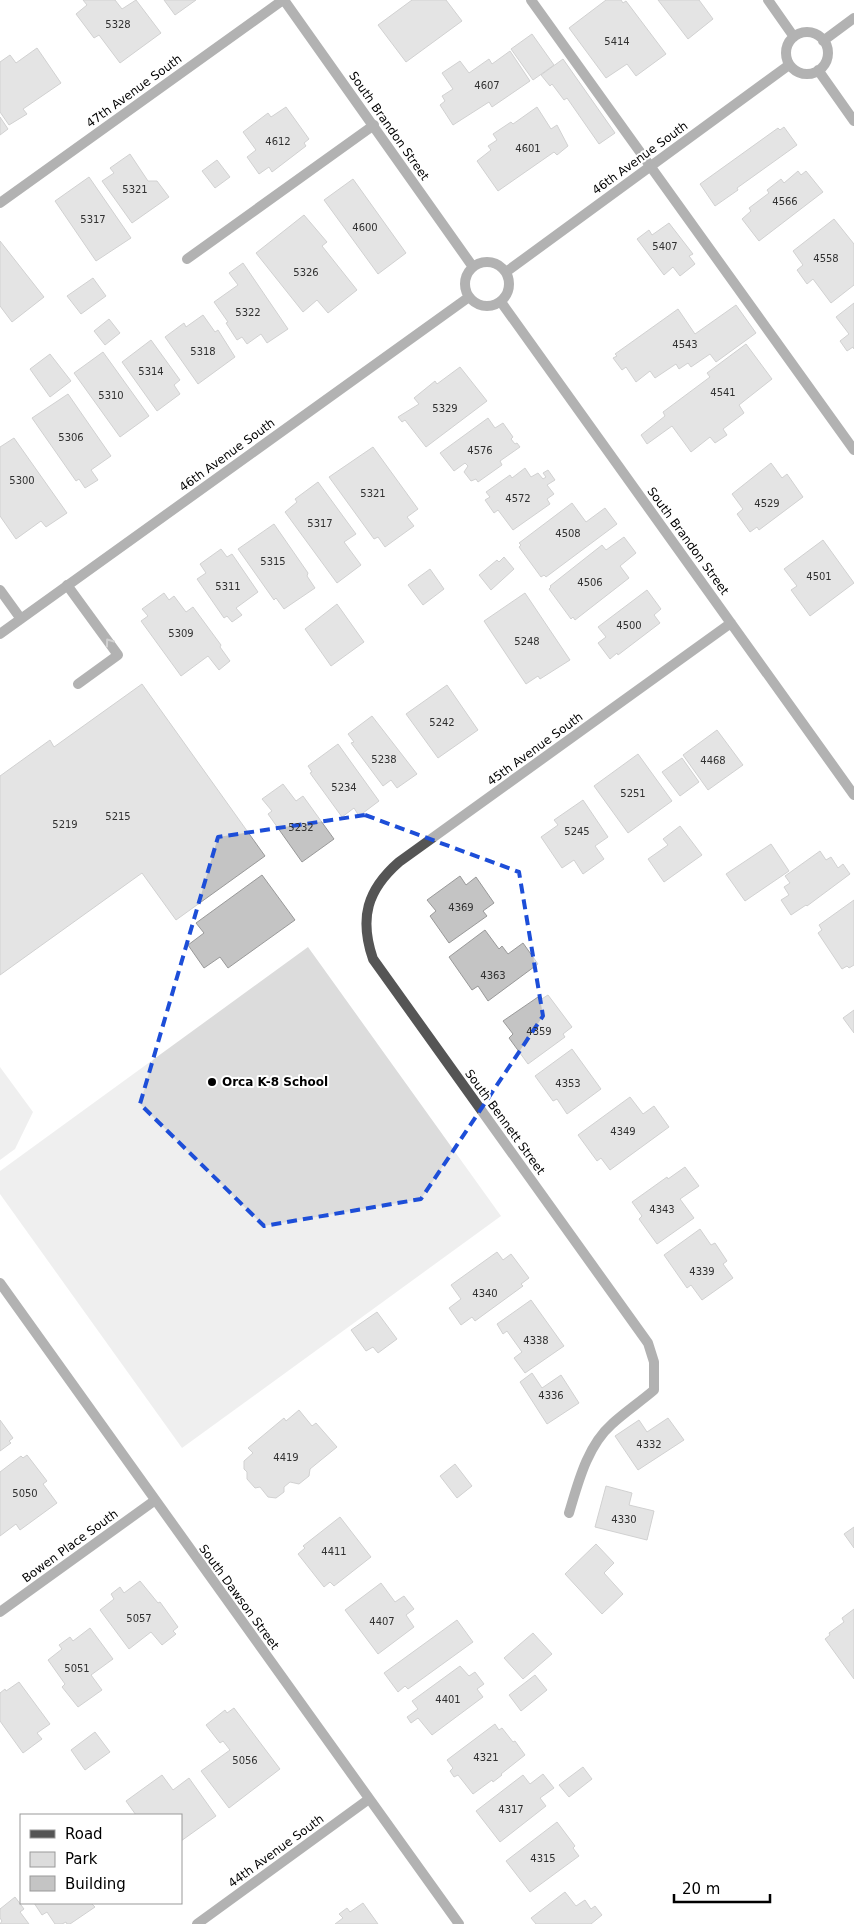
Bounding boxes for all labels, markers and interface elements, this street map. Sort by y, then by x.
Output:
house number: 5328 [105,19,131,30]
house number: 5414 [604,36,630,47]
street label: 47th Avenue South [83,52,185,130]
street label: South Brandon Street [346,69,432,183]
house number: 4607 [474,80,500,91]
street label: 46th Avenue South [589,119,691,197]
house number: 4612 [265,136,291,147]
house number: 4601 [515,143,541,154]
house number: 5321 [122,184,148,195]
house number: 4566 [772,196,798,207]
house number: 5317 [80,214,106,225]
house number: 4600 [352,222,378,233]
house number: 5407 [652,241,678,252]
house number: 4558 [813,253,839,264]
house number: 5326 [293,267,319,278]
house number: 5322 [235,307,261,318]
house number: 4543 [672,339,698,350]
house number: 5318 [190,346,216,357]
house number: 5314 [138,366,164,377]
house number: 4541 [710,387,736,398]
house number: 5310 [98,390,124,401]
house number: 5329 [432,403,458,414]
street label: 46th Avenue South [176,416,278,494]
house number: 5306 [58,432,84,443]
house number: 4576 [467,445,493,456]
house number: 5300 [9,475,35,486]
street label: South Brandon Street [644,484,732,598]
house number: 5321 [360,488,386,499]
house number: 4572 [505,493,531,504]
house number: 4529 [754,498,780,509]
house number: 5317 [307,518,333,529]
house number: 4508 [555,528,581,539]
house number: 5315 [260,556,286,567]
house number: 4501 [806,571,832,582]
house number: 4506 [577,577,603,588]
house number: 5311 [215,581,241,592]
house number: 4500 [616,620,642,631]
house number: 5309 [168,628,194,639]
house number: 5248 [514,636,540,647]
one-way arrow [106,638,115,648]
street label: 45th Avenue South [484,710,586,788]
house number: 5242 [429,717,455,728]
house number: 5238 [371,754,397,765]
house number: 4468 [700,755,726,766]
house number: 5234 [331,782,357,793]
house number: 5251 [620,788,646,799]
house number: 5215 [105,811,131,822]
house number: 5219 [52,819,78,830]
house number: 5232 [288,822,314,833]
house number: 5245 [564,826,590,837]
house number: 4369 [448,902,474,913]
house number: 4363 [480,970,506,981]
house number: 4359 [526,1026,552,1037]
street label: South Bennett Street [462,1067,548,1178]
place label: Orca K-8 School [222,1075,328,1089]
marker: Orca K-8 School [206,1076,218,1088]
house number: 4353 [555,1078,581,1089]
house number: 4349 [610,1126,636,1137]
house number: 4343 [649,1204,675,1215]
house number: 4339 [689,1266,715,1277]
house number: 4340 [472,1288,498,1299]
house number: 4338 [523,1335,549,1346]
house number: 4336 [538,1390,564,1401]
house number: 4332 [636,1439,662,1450]
house number: 4419 [273,1452,299,1463]
house number: 5050 [12,1488,38,1499]
street label: Bowen Place South [19,1507,121,1585]
house number: 4330 [611,1514,637,1525]
street label: South Dawson Street [196,1542,282,1653]
house number: 4411 [321,1546,347,1557]
house number: 5057 [126,1613,152,1624]
house number: 4407 [369,1616,395,1627]
house number: 5051 [64,1663,90,1674]
house number: 4401 [435,1694,461,1705]
house number: 4321 [473,1752,499,1763]
house number: 5056 [232,1755,258,1766]
house number: 4317 [498,1804,524,1815]
street label: 44th Avenue South [225,1812,327,1890]
legend [20,1814,182,1904]
text: Road [65,1825,103,1843]
text: Park [65,1850,98,1868]
house number: 4315 [530,1853,556,1864]
scale bar [674,1872,770,1904]
text: Building [65,1875,126,1893]
text: 20 m [682,1880,720,1898]

